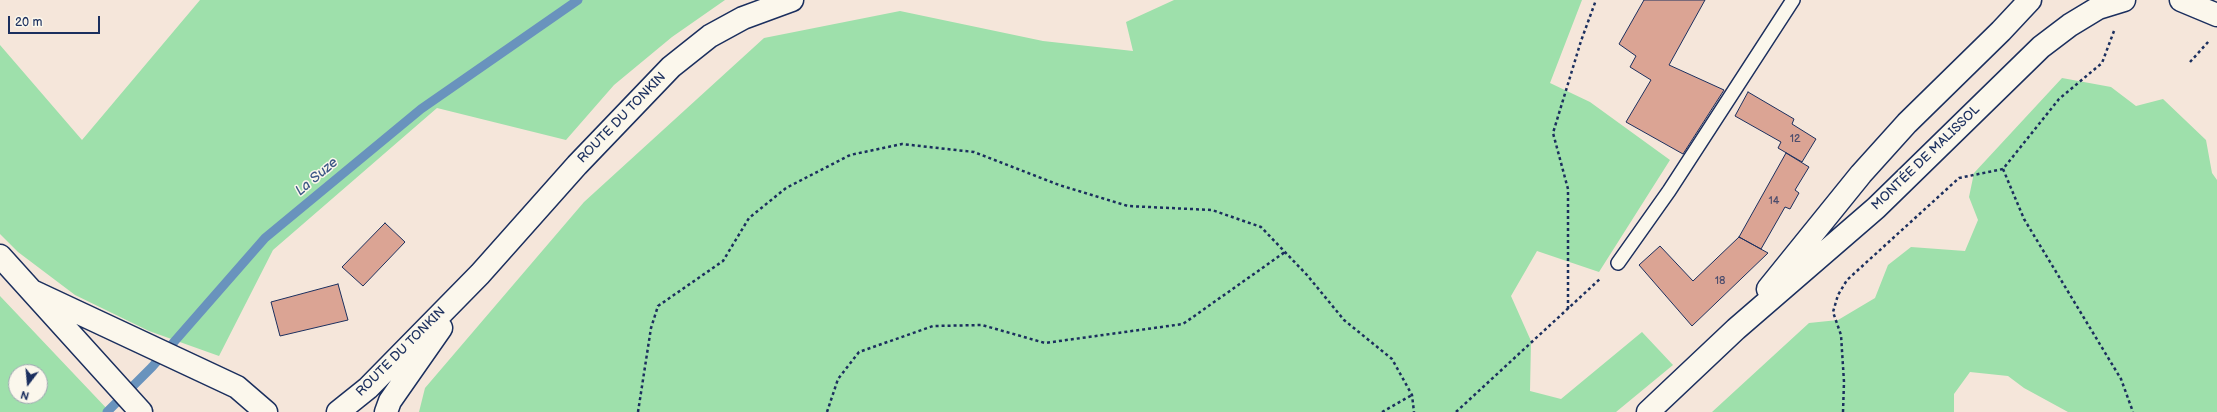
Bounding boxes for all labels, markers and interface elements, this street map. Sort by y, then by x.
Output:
scale bar [10,8,102,34]
text: 20 m [15,15,42,30]
street label: ROUTE DU TONKIN [575,69,669,167]
street label: MONTÉE DE MALISSOL [1869,102,1983,214]
house number: 12 [1790,132,1800,146]
water label: La Suze [292,154,342,200]
house number: 14 [1769,194,1779,208]
house number: 18 [1715,274,1725,288]
street label: ROUTE DU TONKIN [353,304,449,400]
north arrow [8,364,48,404]
text: N [19,388,31,402]

